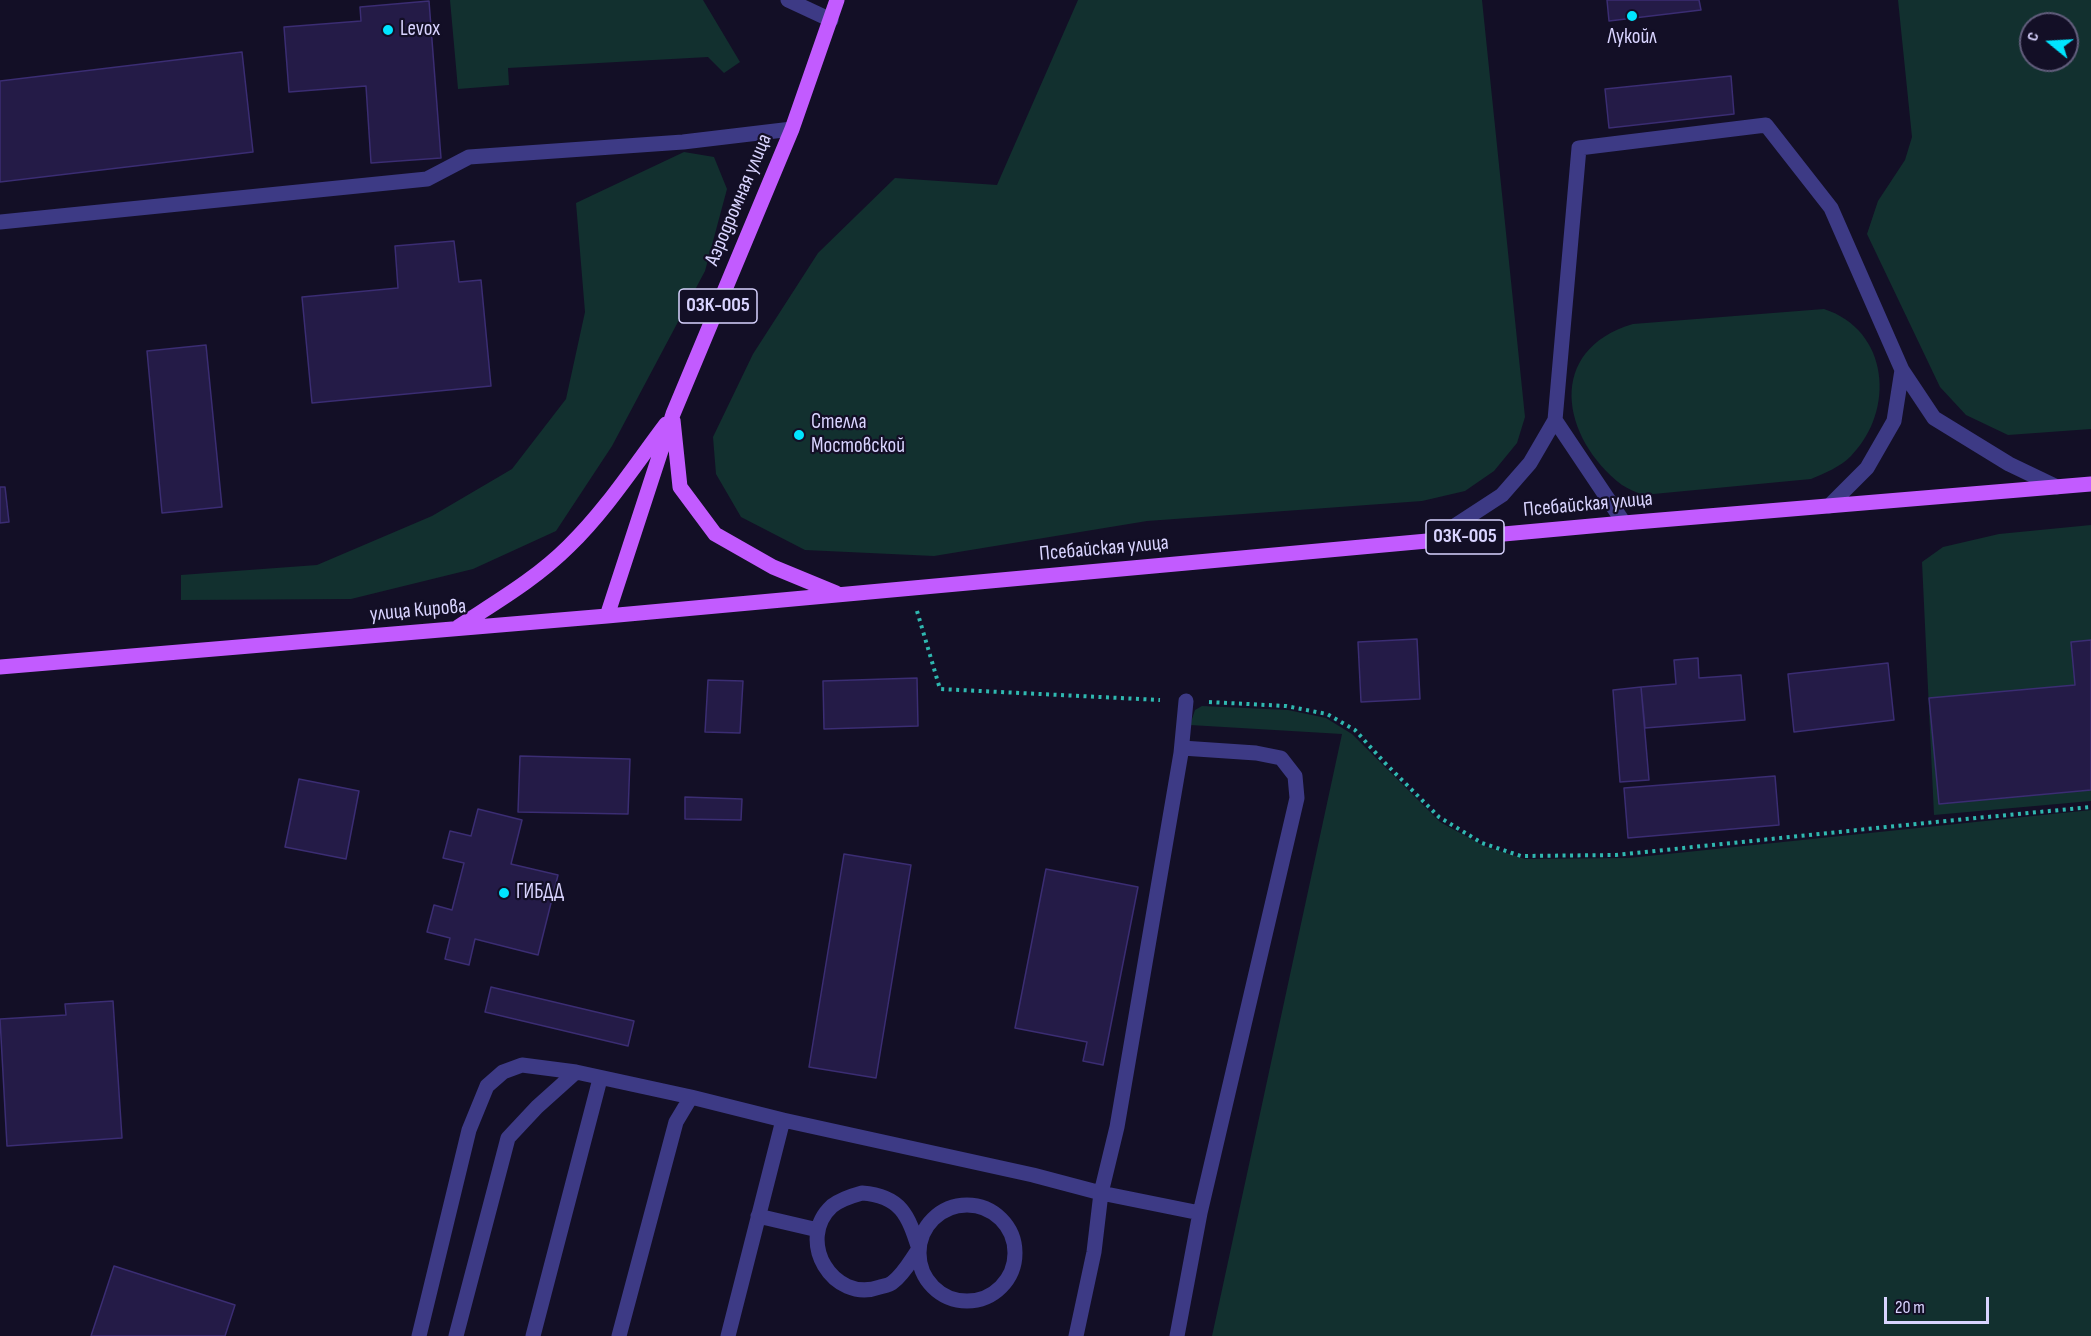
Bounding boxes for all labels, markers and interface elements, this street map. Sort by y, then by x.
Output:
marker: Лукойл [1625,9,1639,23]
north arrow [2019,12,2079,72]
place label: Levox [400,17,440,43]
marker: Levox [381,23,395,37]
place label: Лукойл [1607,25,1657,51]
text: С [2023,30,2044,44]
street label: Аэродромная улица [700,130,778,270]
road number: 03К-005 [679,289,757,323]
place label: Стелла Мостовской [811,410,905,460]
marker: Стелла Мостовской [792,428,806,442]
street label: Псебайская улица [1522,487,1654,523]
road number: 03К-005 [1426,520,1504,554]
street label: Псебайская улица [1038,531,1170,567]
street label: улица Кирова [369,594,467,628]
place label: ГИБДД [516,880,564,906]
marker: ГИБДД [497,886,511,900]
scale bar [1887,1285,1992,1323]
text: 20 m [1895,1297,1925,1318]

